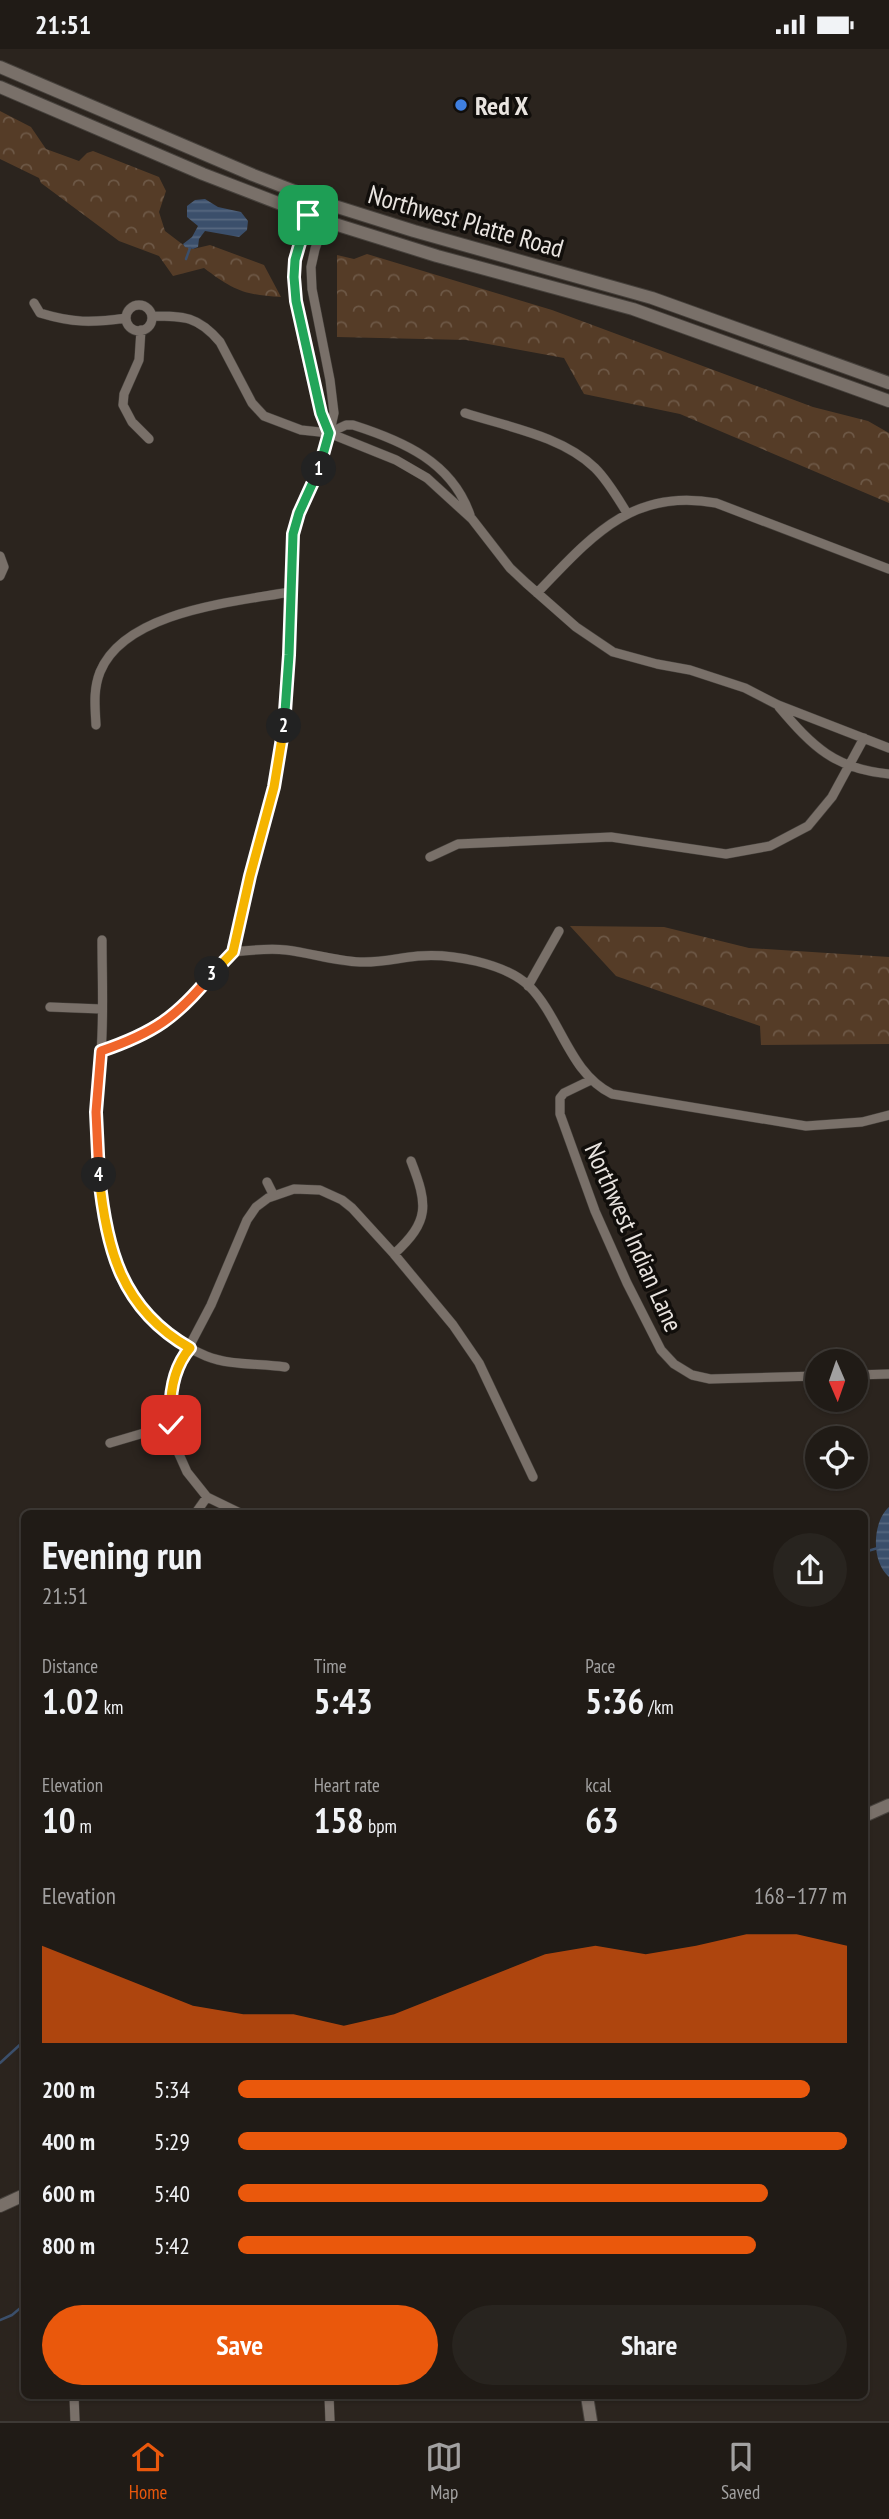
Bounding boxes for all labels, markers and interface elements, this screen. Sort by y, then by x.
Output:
text: 21:51 [35,8,91,41]
place label: Red X [475,89,528,122]
marker: Red X [453,97,469,113]
street label: Northwest Platte Road [364,177,568,265]
pin [278,185,338,245]
icon: arrive [289,196,327,234]
pin: 1 [302,451,336,487]
text: 1 [314,456,323,480]
pin: 2 [266,709,302,743]
text: 2 [279,713,288,737]
pin: 3 [194,957,230,991]
text: 3 [207,961,216,985]
street label: Northwest Indian Lane [578,1137,690,1337]
pin: 4 [82,1157,116,1193]
text: 4 [94,1162,103,1186]
north arrow [805,1349,868,1412]
map controls [805,1349,868,1489]
pin [141,1395,201,1455]
icon: check [152,1406,190,1444]
button: locate [805,1426,868,1489]
text: Evening run [42,1530,202,1579]
button: share [773,1533,847,1607]
text: 21:51 [42,1581,88,1610]
text: Distance [42,1654,98,1678]
text: Time [314,1654,347,1678]
text: Pace [585,1654,615,1678]
text: 1.02 [42,1678,100,1724]
text: 5:43 [314,1678,373,1724]
text: 5:36 [585,1678,644,1724]
text: km [100,1695,123,1719]
text: /km [644,1695,674,1719]
text: Elevation [42,1773,103,1797]
text: Heart rate [314,1773,380,1797]
text: kcal [585,1773,611,1797]
text: 10 [42,1797,75,1843]
text: 158 [314,1797,364,1843]
text: 63 [585,1797,619,1843]
text: m [75,1814,92,1838]
text: bpm [364,1814,397,1838]
text: Elevation [42,1881,116,1910]
text: 168–177 m [754,1881,847,1910]
text: 200 m [42,2075,95,2104]
text: 5:34 [154,2075,190,2104]
text: 400 m [42,2127,95,2156]
text: 5:29 [154,2127,190,2156]
text: 600 m [42,2179,95,2208]
text: 5:40 [154,2179,190,2208]
text: 800 m [42,2231,95,2260]
text: 5:42 [154,2231,190,2260]
button: Save [42,2305,438,2385]
button: Share [452,2305,847,2385]
tab: Home [129,2438,167,2504]
tab: Map [425,2438,463,2504]
tab: Saved [721,2438,760,2504]

